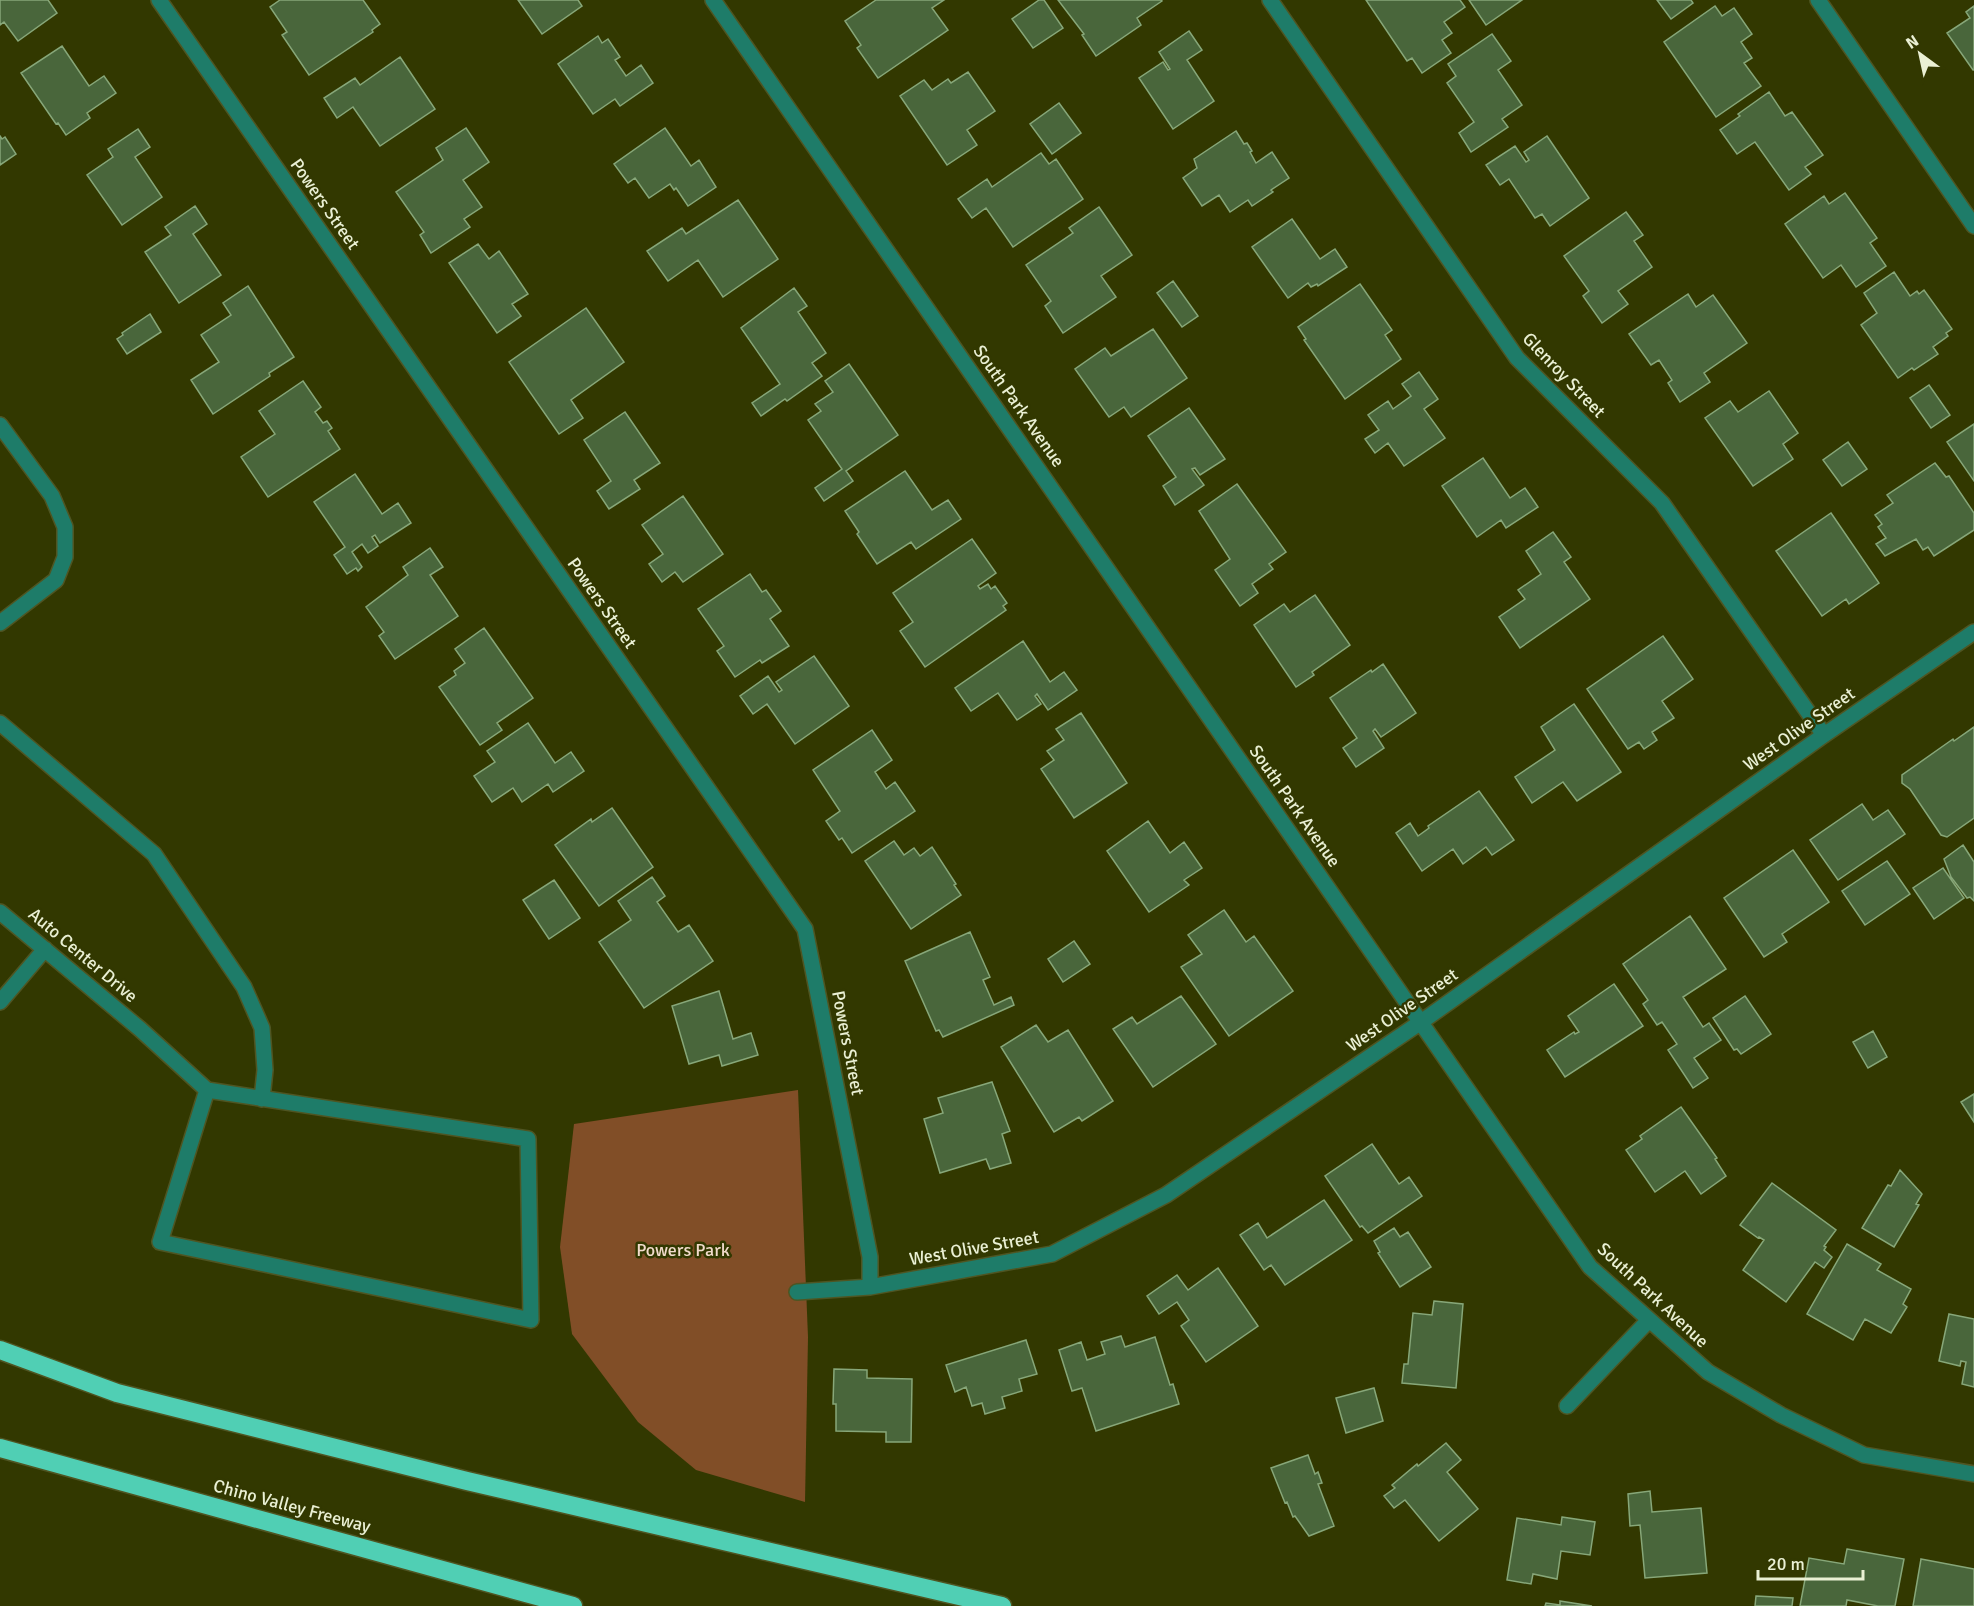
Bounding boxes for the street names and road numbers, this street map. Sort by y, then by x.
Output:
street label: Powers Street [286,154,364,254]
street label: Glenroy Street [1518,328,1610,422]
street label: South Park Avenue [969,341,1069,471]
street label: Powers Street [563,553,641,653]
street label: West Olive Street [1739,682,1859,776]
street label: South Park Avenue [1245,741,1345,871]
street label: Auto Center Drive [24,903,142,1007]
street label: West Olive Street [1342,963,1462,1057]
street label: Powers Street [827,989,869,1097]
street label: West Olive Street [907,1226,1041,1270]
street label: South Park Avenue [1593,1238,1713,1352]
street label: Chino Valley Freeway [211,1474,374,1538]

